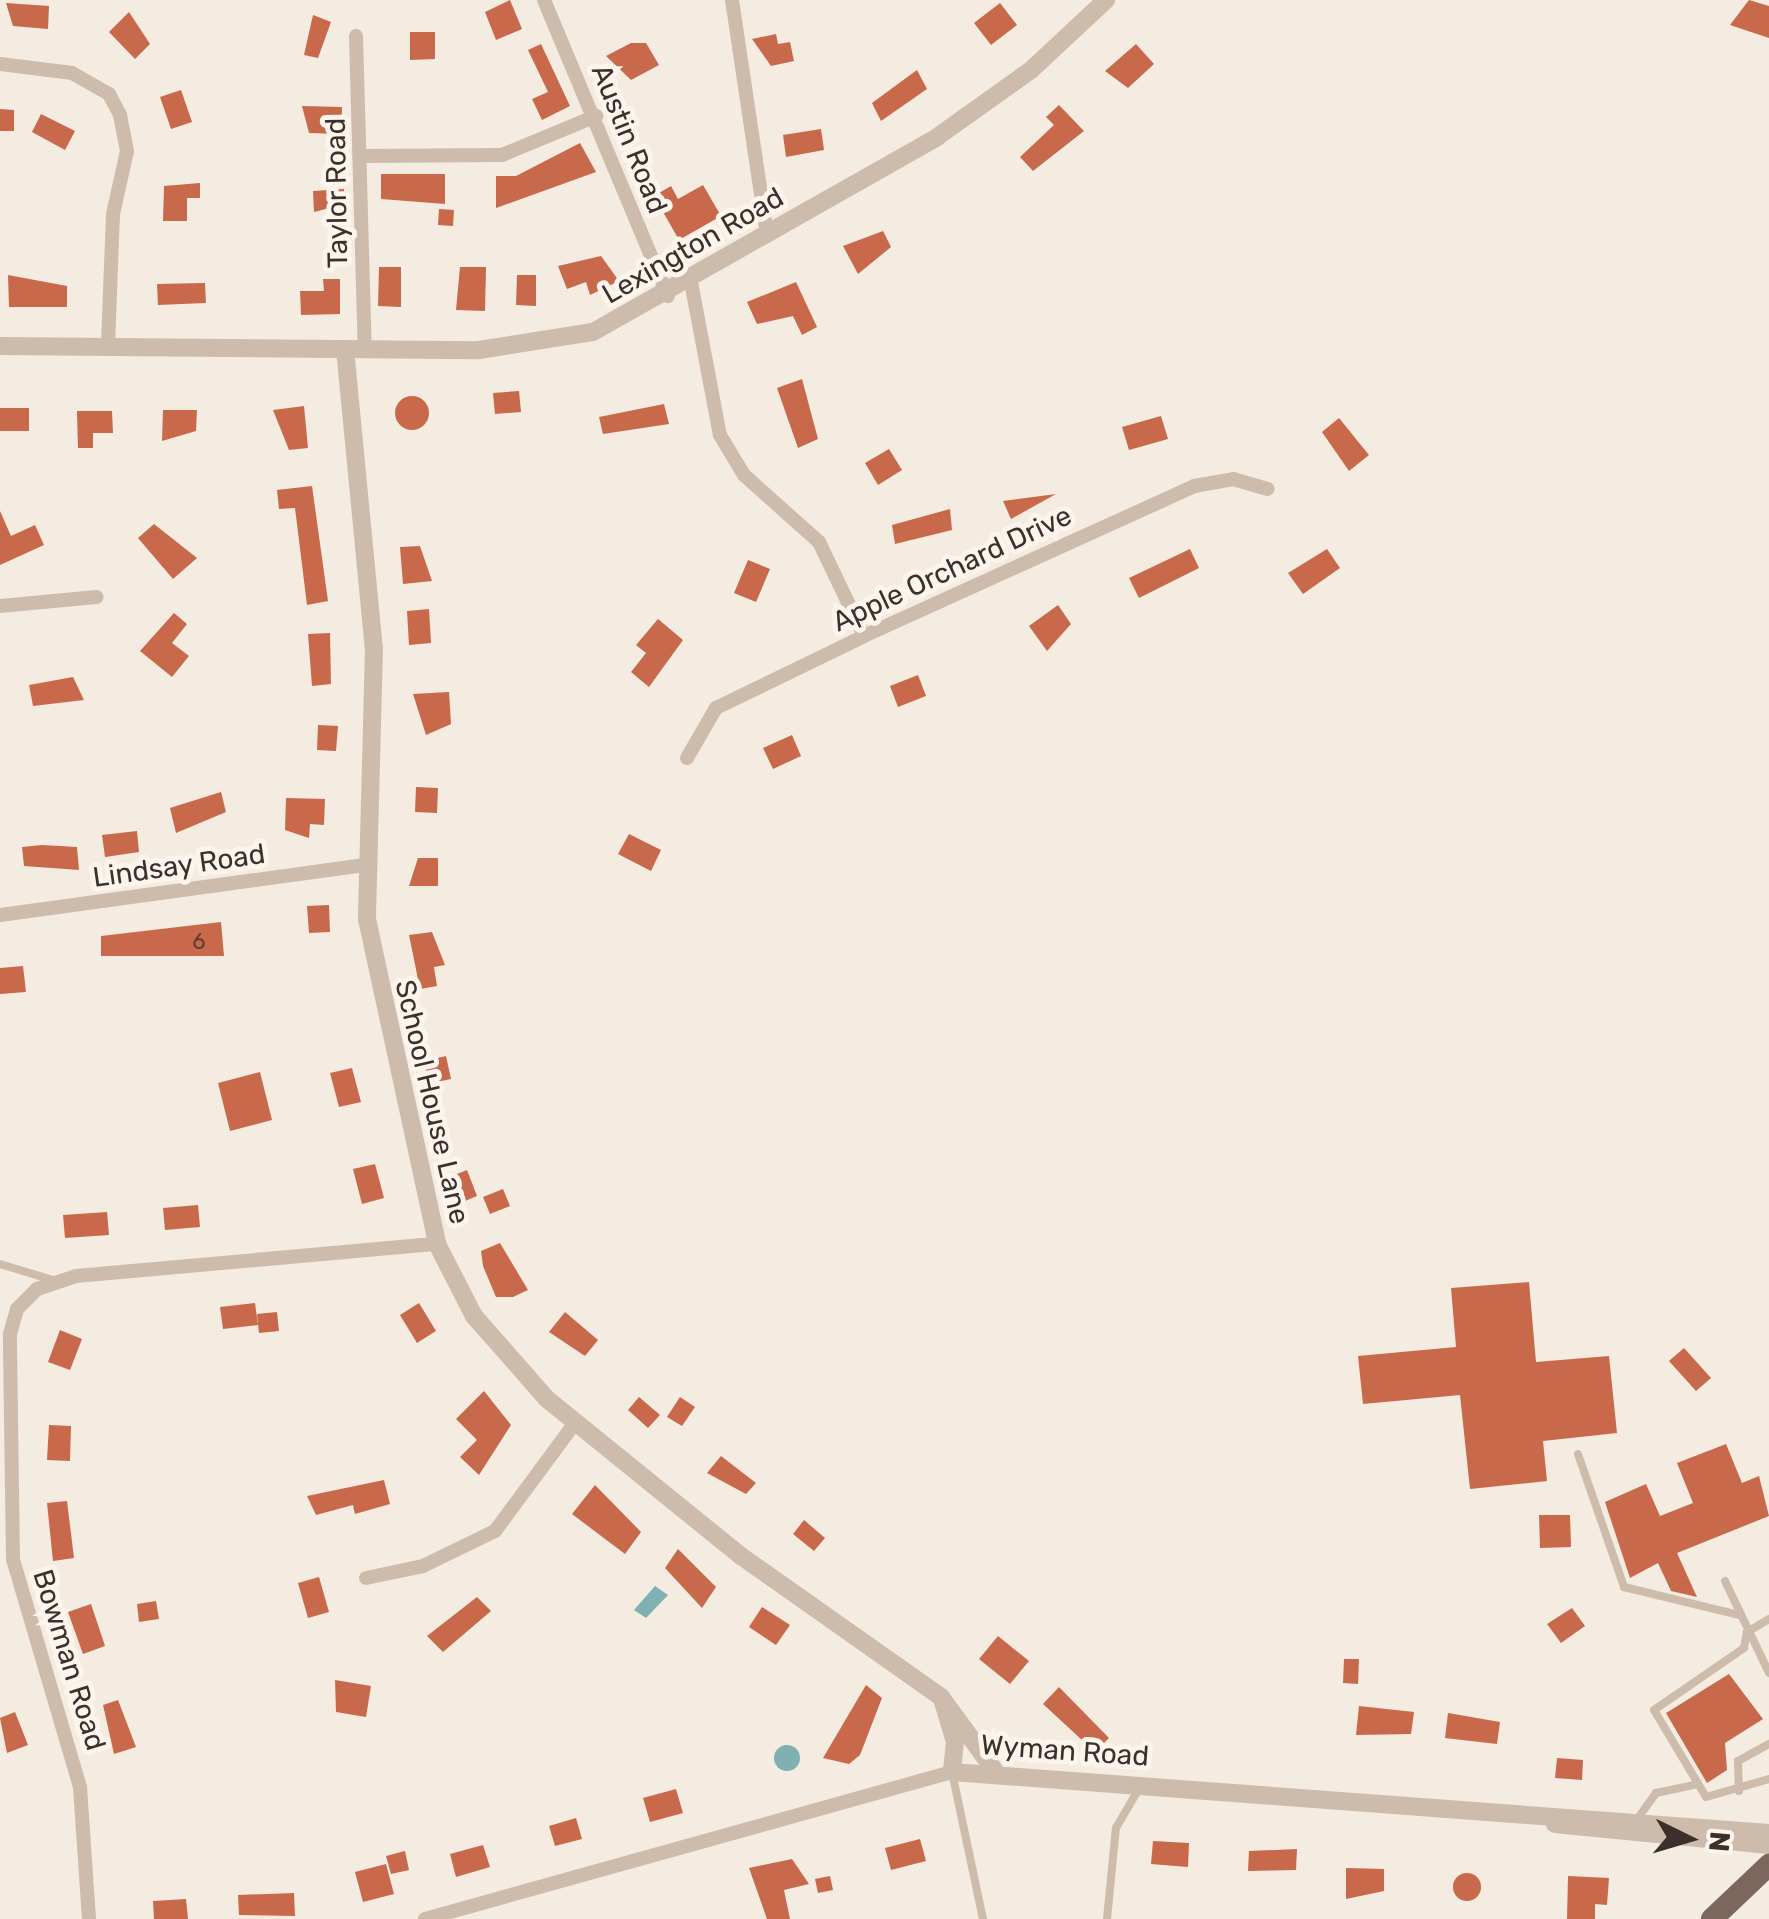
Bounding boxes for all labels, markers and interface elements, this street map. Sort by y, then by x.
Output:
street label: Austin Road [584,60,674,218]
street label: Taylor Road [319,117,355,269]
street label: Lexington Road [596,181,790,311]
street label: Apple Orchard Drive [827,499,1077,639]
street label: Lindsay Road [90,837,268,895]
house number: 6 [192,929,206,955]
street label: School House Lane [388,977,476,1227]
street label: Bowman Road [26,1565,112,1755]
street label: Wyman Road [980,1728,1150,1774]
north arrow [1639,1789,1739,1889]
text: N [1702,1830,1737,1853]

